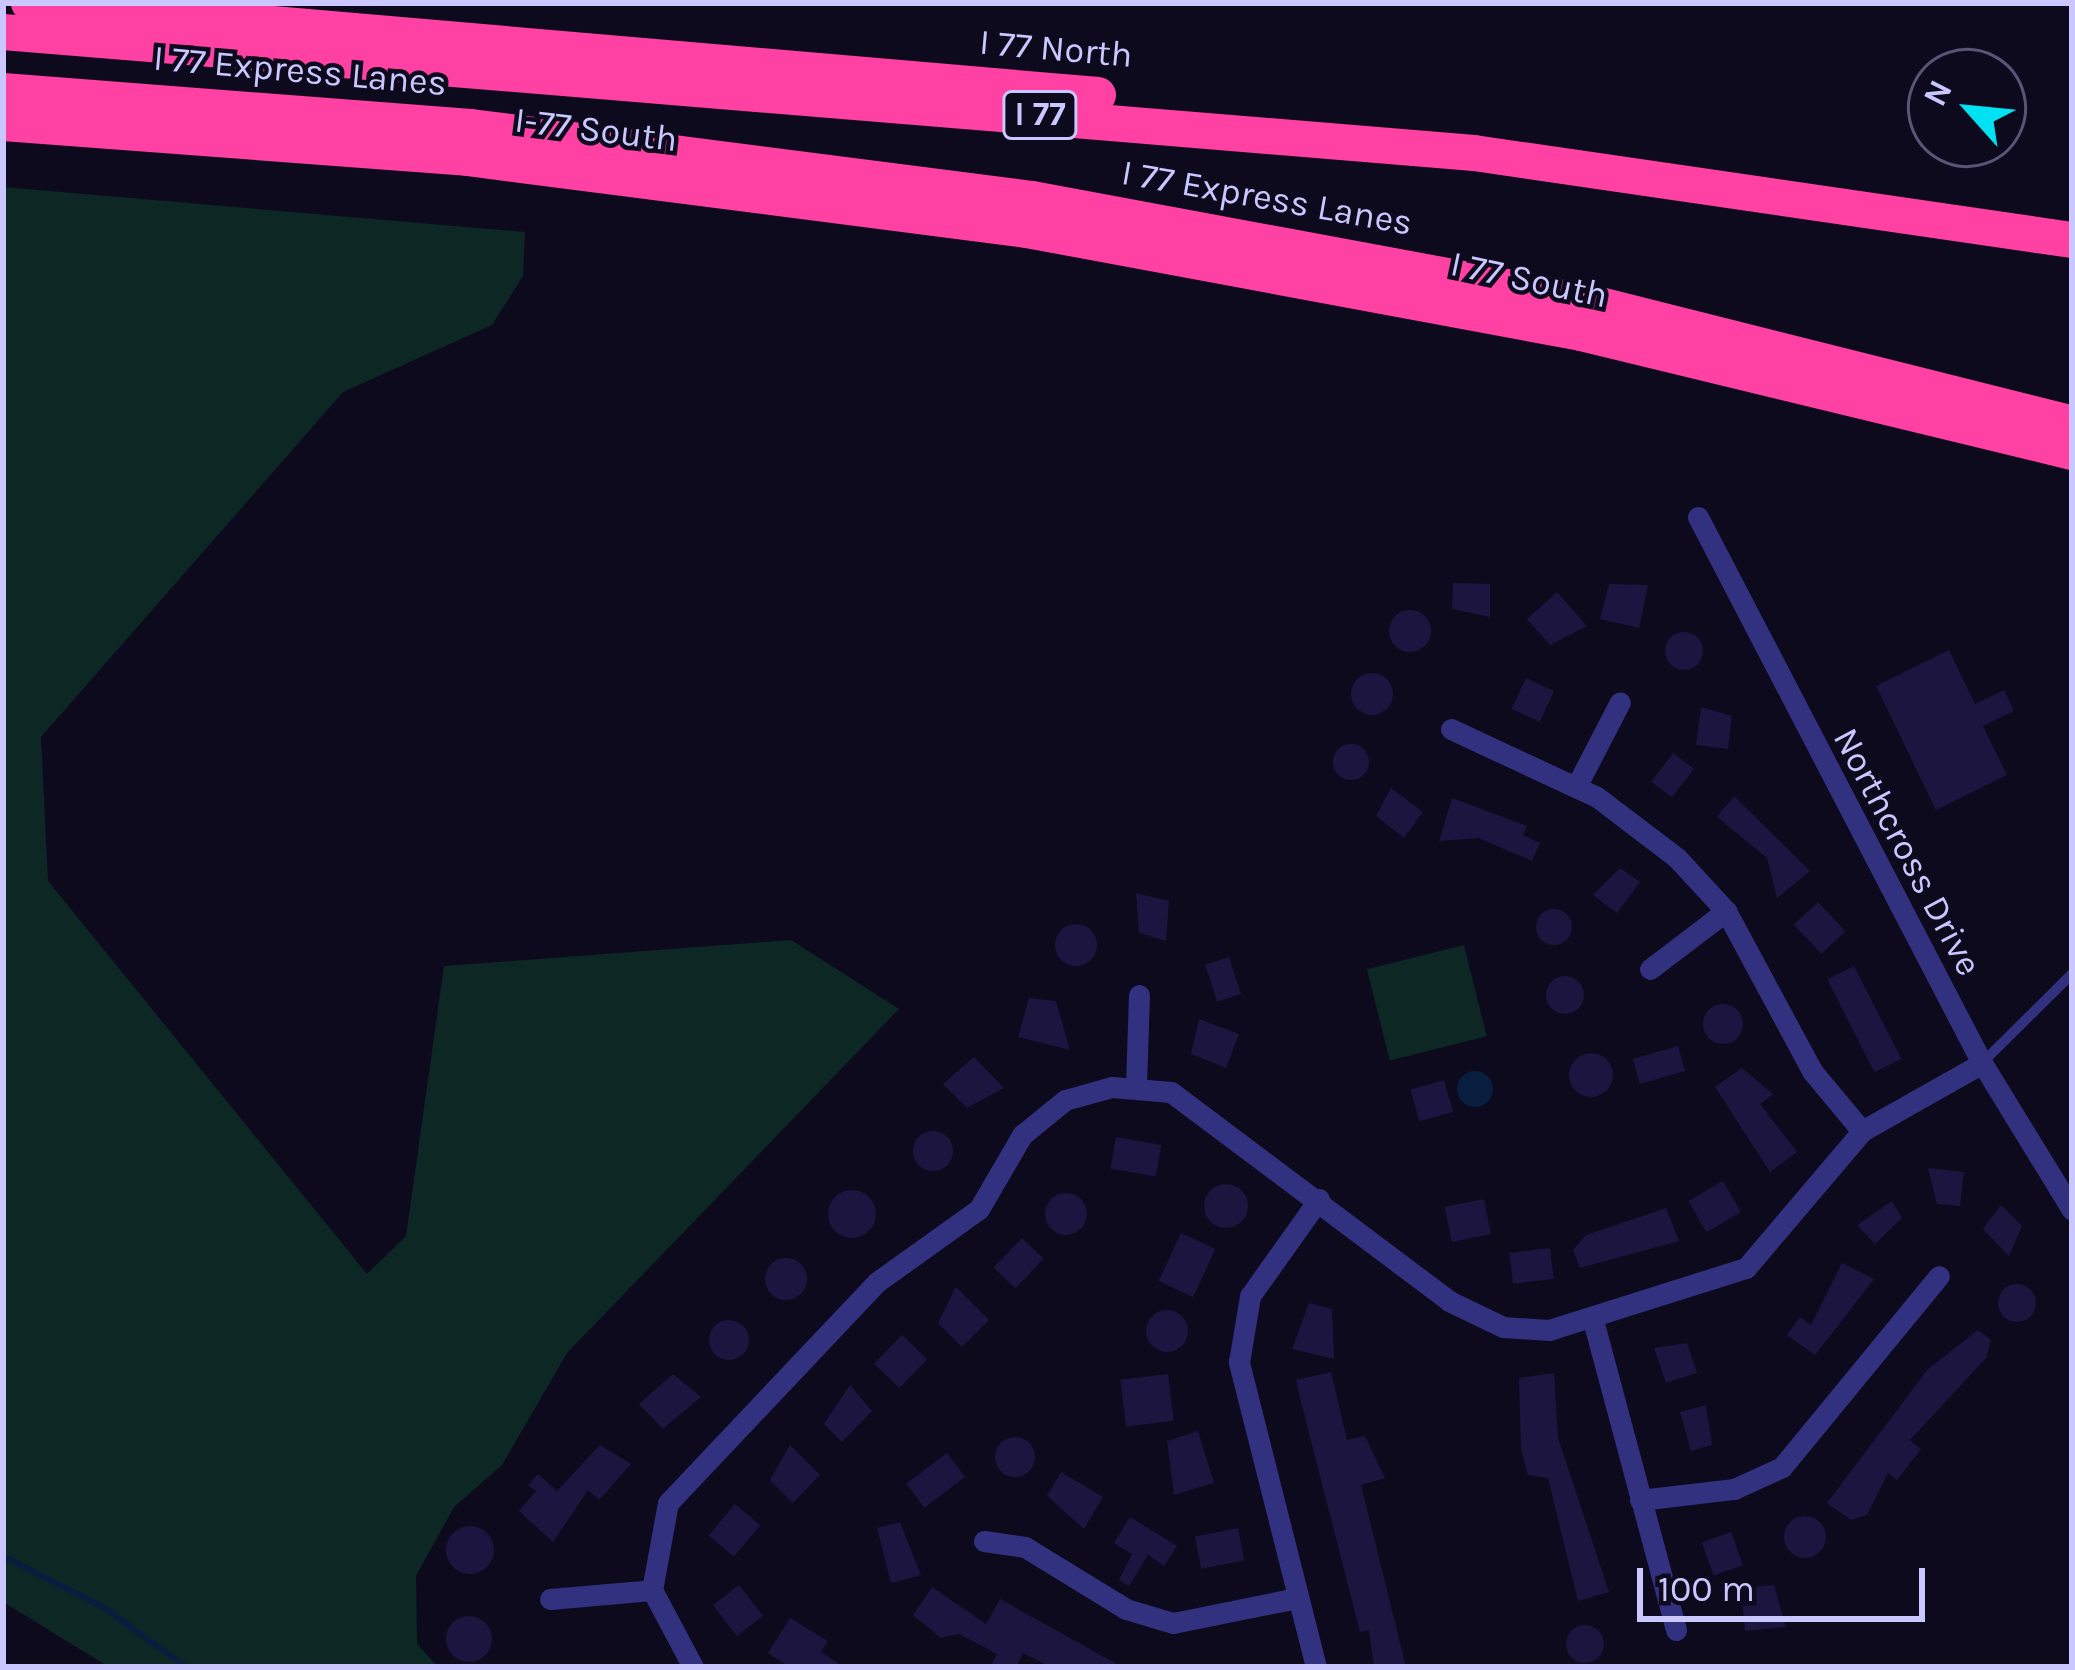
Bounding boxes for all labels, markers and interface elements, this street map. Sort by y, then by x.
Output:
street label: I 77 North [978,21,1134,77]
street label: I 77 Express Lanes [152,37,448,105]
north arrow [1907,48,2027,168]
text: N [1915,74,1960,112]
road number: I 77 [1001,88,1079,142]
street label: I-77 South [512,99,680,161]
street label: I 77 Express Lanes [1118,151,1416,245]
street label: I 77 South [1447,242,1611,318]
street label: Northcross Drive [1824,721,1990,983]
scale bar [1643,1544,1931,1618]
text: 100 m [1658,1568,1755,1610]

